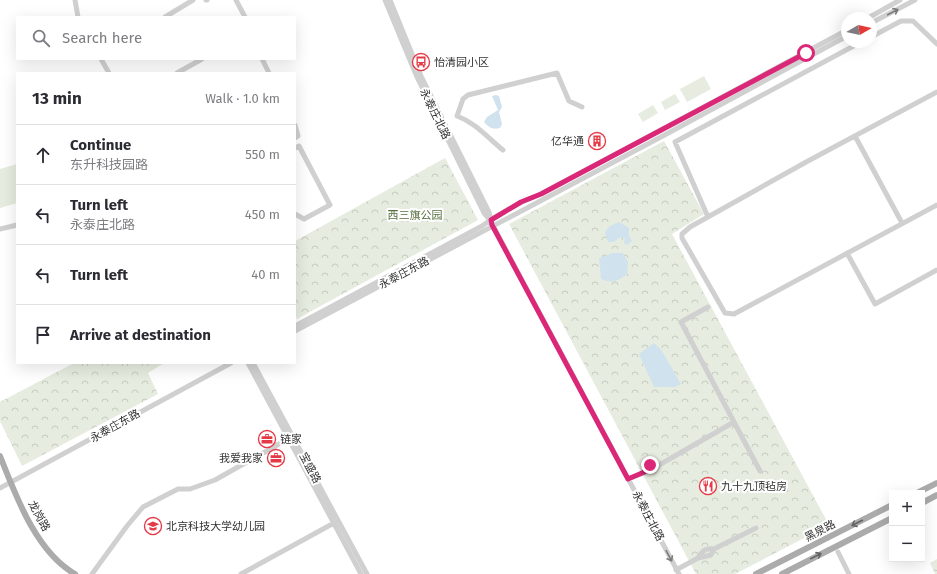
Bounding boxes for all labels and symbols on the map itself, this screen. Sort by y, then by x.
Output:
one-way arrow [887,7,899,15]
north arrow [841,12,877,48]
route start [797,44,815,62]
bus stop icon: 怡清园小区 [411,52,431,72]
place label: 怡清园小区 [434,56,489,69]
street label: 永泰庄北路 [417,86,453,142]
building icon: 亿华通 [587,131,607,151]
place label: 亿华通 [551,135,584,148]
park label: 西三旗公园 [388,209,443,222]
street label: 永泰庄东路 [377,254,431,292]
street label: 永泰庄东路 [88,407,142,445]
office icon: 链家 [257,429,277,449]
place label: 链家 [280,433,302,446]
office icon: 我爱我家 [266,448,286,468]
street label: 宝盛路 [297,450,323,486]
place label: 我爱我家 [219,452,263,465]
route end [641,456,659,474]
restaurant icon: 九十九顶毡房 [698,476,718,496]
place label: 九十九顶毡房 [721,480,787,493]
street label: 永泰庄北路 [629,489,667,543]
street label: 龙岗路 [25,498,53,534]
school or university icon: 北京科技大学幼儿园 [143,516,163,536]
street label: 黑泉路 [802,518,838,544]
place label: 北京科技大学幼儿园 [166,520,265,533]
one-way arrow [851,520,863,527]
one-way arrow [666,550,673,562]
one-way arrow [810,552,822,560]

